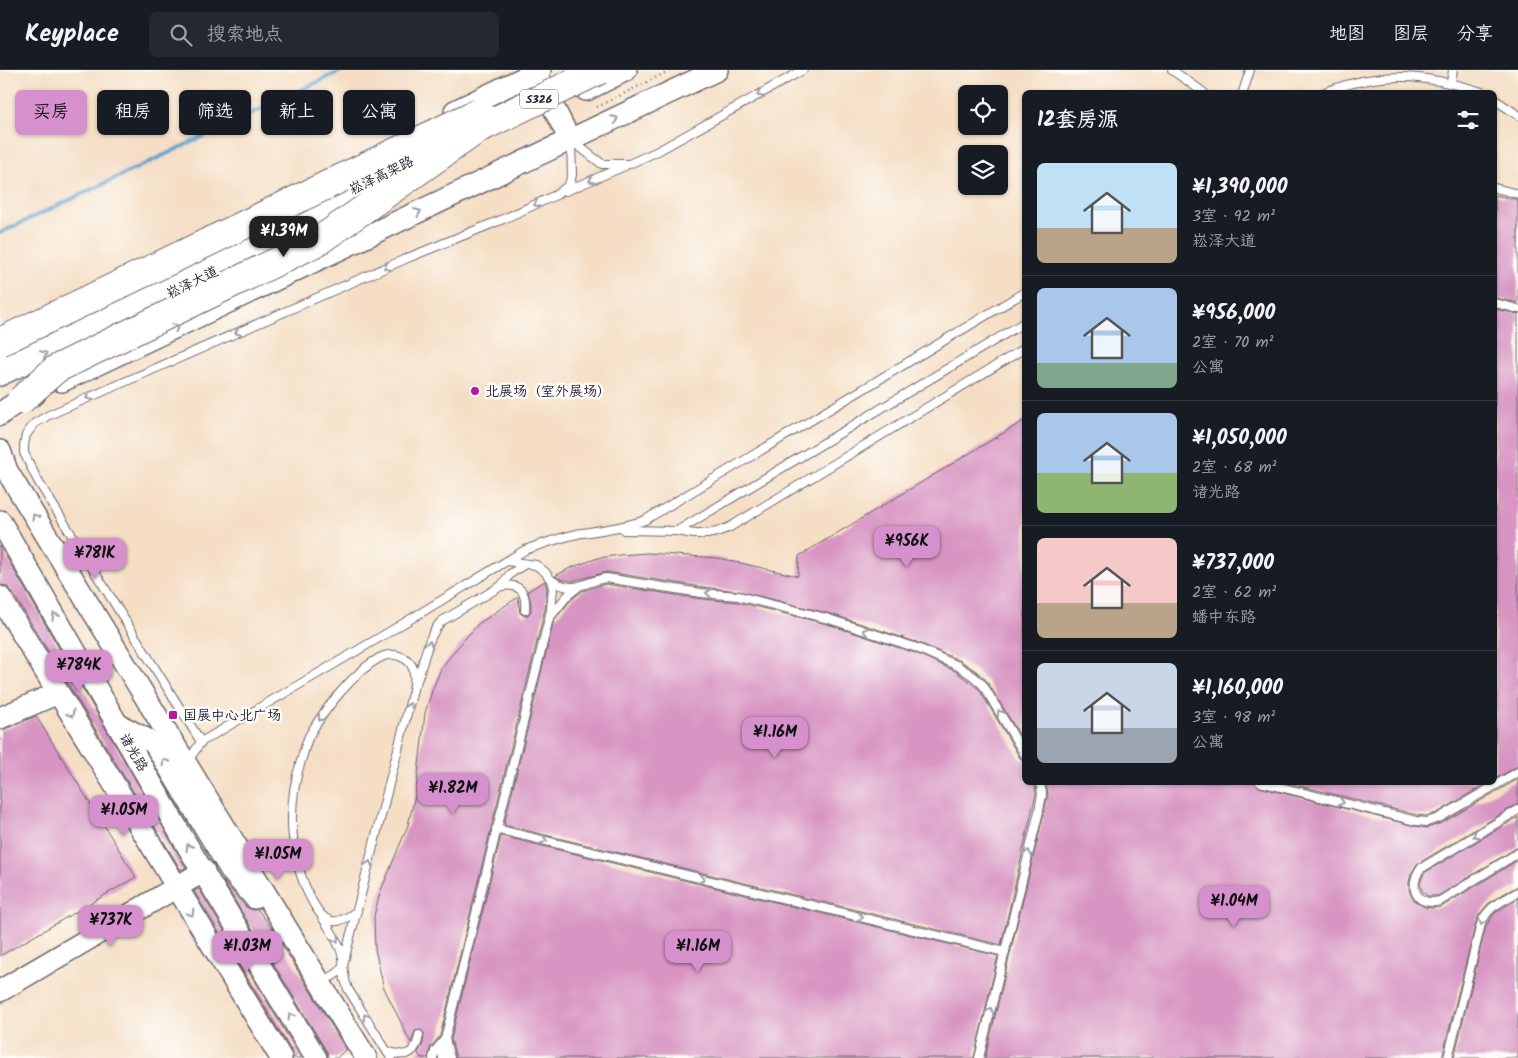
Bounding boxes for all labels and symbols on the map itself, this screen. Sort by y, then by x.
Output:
one-way arrow [756,88,765,98]
road number: S326 [520,90,558,108]
one-way arrow [609,115,618,125]
street label: 崧泽高架路 [345,151,418,201]
one-way arrow [588,173,597,184]
one-way arrow [533,198,542,209]
one-way arrow [413,208,422,219]
pin: ¥1.39M [243,216,325,258]
street label: 崧泽大道 [162,261,222,305]
one-way arrow [383,261,392,272]
one-way arrow [171,323,180,333]
one-way arrow [234,326,243,337]
one-way arrow [39,350,48,360]
place label: 北展场（室外展场） [485,381,611,403]
marker: 北展场（室外展场） [469,385,481,397]
one-way arrow [85,391,94,402]
one-way arrow [31,513,41,522]
pin: ¥956K [872,526,942,568]
pin: ¥781K [60,538,130,580]
one-way arrow [704,588,712,599]
one-way arrow [51,612,61,621]
one-way arrow [863,626,871,636]
one-way arrow [424,640,434,649]
pin: ¥784K [44,650,114,692]
one-way arrow [403,702,414,711]
place label: 国展中心北广场 [183,705,281,727]
one-way arrow [64,708,74,717]
marker: 国展中心北广场 [167,709,179,721]
one-way arrow [996,710,1006,719]
one-way arrow [318,712,327,721]
pin: ¥1.16M [734,716,816,759]
street label: 诸光路 [113,729,153,776]
one-way arrow [162,759,171,768]
pin: ¥1.82M [412,772,494,815]
pin: ¥1.05M [83,794,165,837]
one-way arrow [1337,796,1346,807]
one-way arrow [1473,828,1482,838]
one-way arrow [539,835,547,845]
pin: ¥1.05M [237,838,319,881]
one-way arrow [185,844,195,853]
one-way arrow [1023,849,1033,857]
one-way arrow [364,860,374,868]
one-way arrow [697,873,706,884]
pin: ¥1.04M [1193,886,1275,928]
pin: ¥737K [76,904,146,947]
one-way arrow [185,907,195,916]
one-way arrow [855,911,864,922]
one-way arrow [1478,917,1488,926]
pin: ¥1.03M [206,930,288,973]
pin: ¥1.16M [657,930,739,973]
one-way arrow [329,933,339,942]
one-way arrow [984,1006,995,1015]
one-way arrow [287,1013,297,1022]
one-way arrow [362,1013,372,1022]

